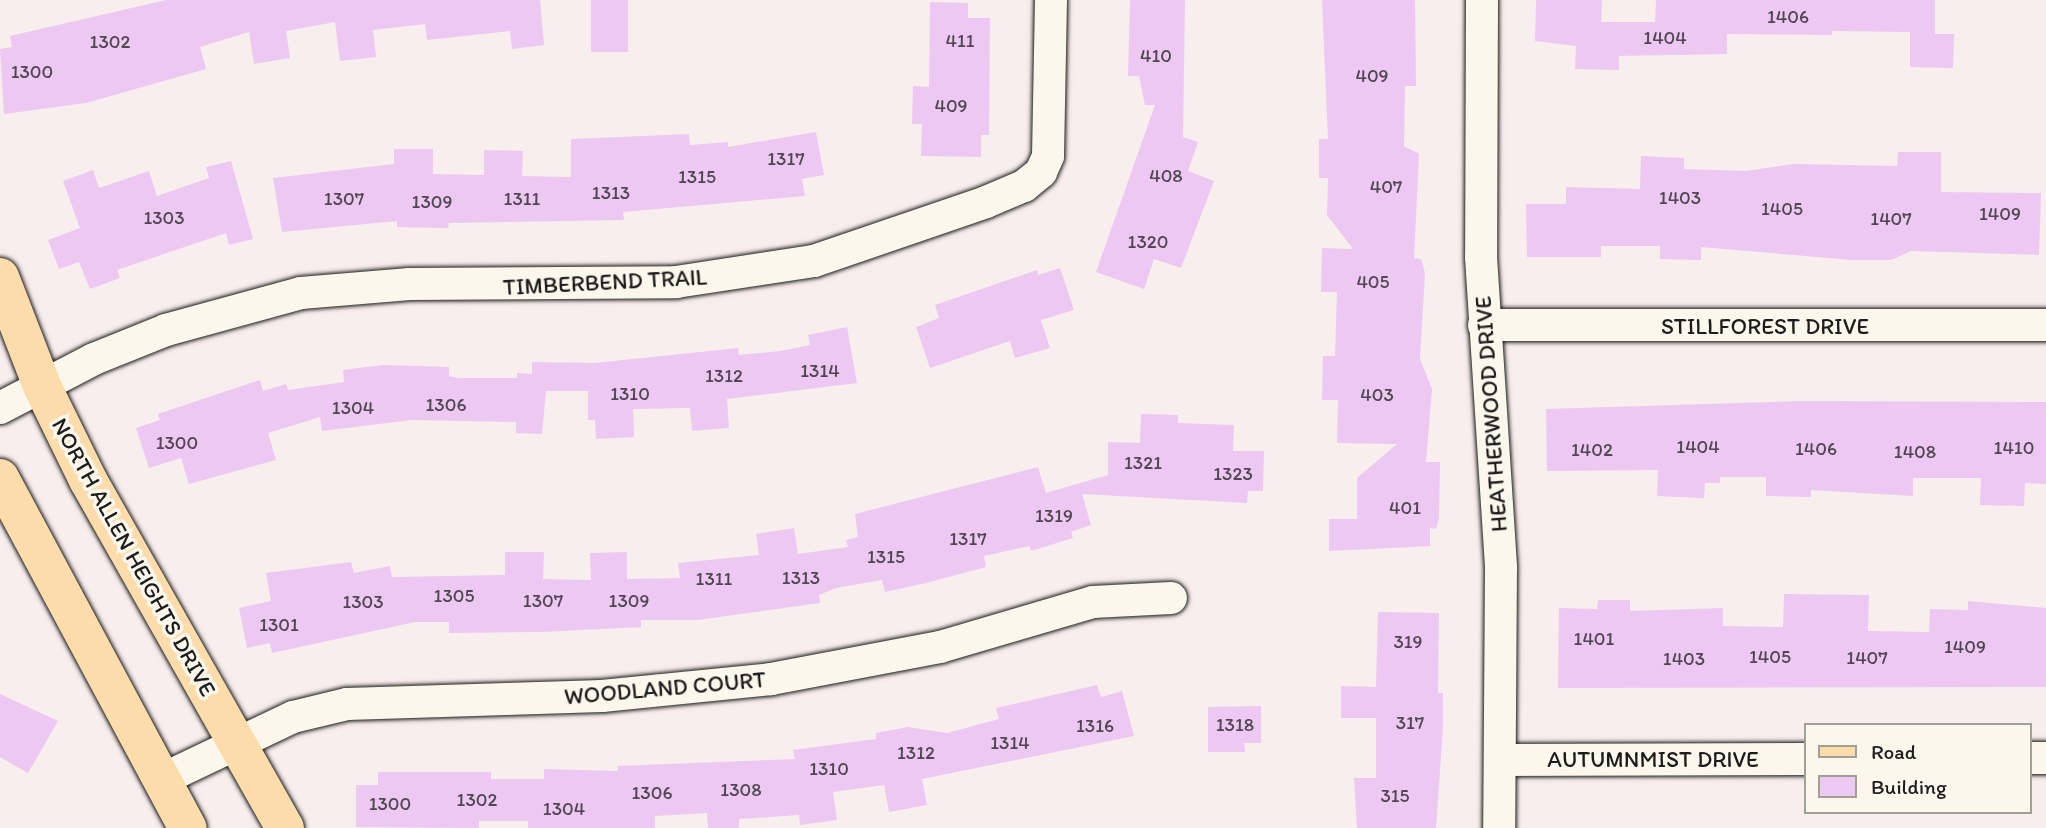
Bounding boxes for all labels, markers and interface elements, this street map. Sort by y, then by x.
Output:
house number: 1406 [1767,6,1809,28]
house number: 1404 [1643,27,1687,49]
house number: 411 [945,30,975,52]
house number: 1302 [90,31,130,53]
house number: 410 [1140,45,1172,67]
house number: 1300 [11,61,53,83]
house number: 409 [1355,65,1389,87]
house number: 409 [934,95,968,117]
house number: 1317 [767,148,805,170]
house number: 408 [1149,165,1183,187]
house number: 1315 [678,166,716,188]
house number: 407 [1370,176,1402,198]
house number: 1313 [592,182,630,204]
house number: 1403 [1659,187,1701,209]
house number: 1307 [324,188,364,210]
house number: 1311 [504,188,540,210]
house number: 1309 [412,191,452,213]
house number: 1405 [1761,198,1803,220]
house number: 1409 [1979,203,2021,225]
house number: 1303 [143,207,185,229]
house number: 1407 [1870,208,1912,230]
house number: 1320 [1128,231,1168,253]
street label: TIMBERBEND TRAIL [502,263,708,301]
house number: 405 [1356,271,1390,293]
street label: HEATHERWOOD DRIVE [1469,295,1513,533]
street label: STILLFOREST DRIVE [1661,312,1869,340]
house number: 1314 [800,360,840,382]
house number: 1312 [705,365,743,387]
house number: 1310 [610,383,650,405]
house number: 403 [1360,384,1394,406]
house number: 1306 [426,394,466,416]
house number: 1304 [332,397,374,419]
street label: NORTH ALLEN HEIGHTS DRIVE [46,413,222,701]
house number: 1300 [156,432,198,454]
house number: 1404 [1676,436,1720,458]
house number: 1410 [1994,437,2034,459]
house number: 1406 [1795,438,1837,460]
house number: 1402 [1571,439,1613,461]
house number: 1408 [1894,441,1936,463]
house number: 1321 [1124,452,1162,474]
house number: 1323 [1213,463,1253,485]
house number: 401 [1389,497,1421,519]
house number: 1319 [1035,505,1073,527]
house number: 1317 [949,528,987,550]
house number: 1315 [867,546,905,568]
house number: 1313 [782,567,820,589]
house number: 1311 [696,568,732,590]
house number: 1305 [434,585,474,607]
house number: 1307 [523,590,563,612]
house number: 1309 [609,590,649,612]
house number: 1303 [342,591,384,613]
house number: 1301 [259,614,299,636]
house number: 1401 [1574,628,1614,650]
house number: 319 [1393,631,1423,653]
house number: 1409 [1944,636,1986,658]
house number: 1405 [1749,646,1791,668]
house number: 1407 [1846,647,1888,669]
house number: 1403 [1663,648,1705,670]
street label: WOODLAND COURT [563,665,767,711]
house number: 317 [1396,712,1424,734]
house number: 1318 [1216,714,1254,736]
house number: 1316 [1076,715,1114,737]
legend [1804,723,2032,814]
house number: 1314 [990,732,1030,754]
text: Road [1871,739,1916,764]
house number: 1312 [897,742,935,764]
street label: AUTUMNMIST DRIVE [1546,745,1760,773]
house number: 1310 [809,758,849,780]
text: Building [1871,774,1947,799]
house number: 1308 [720,779,762,801]
house number: 1306 [632,782,672,804]
house number: 315 [1380,785,1410,807]
house number: 1302 [457,789,497,811]
house number: 1300 [369,793,411,815]
house number: 1304 [543,798,585,820]

